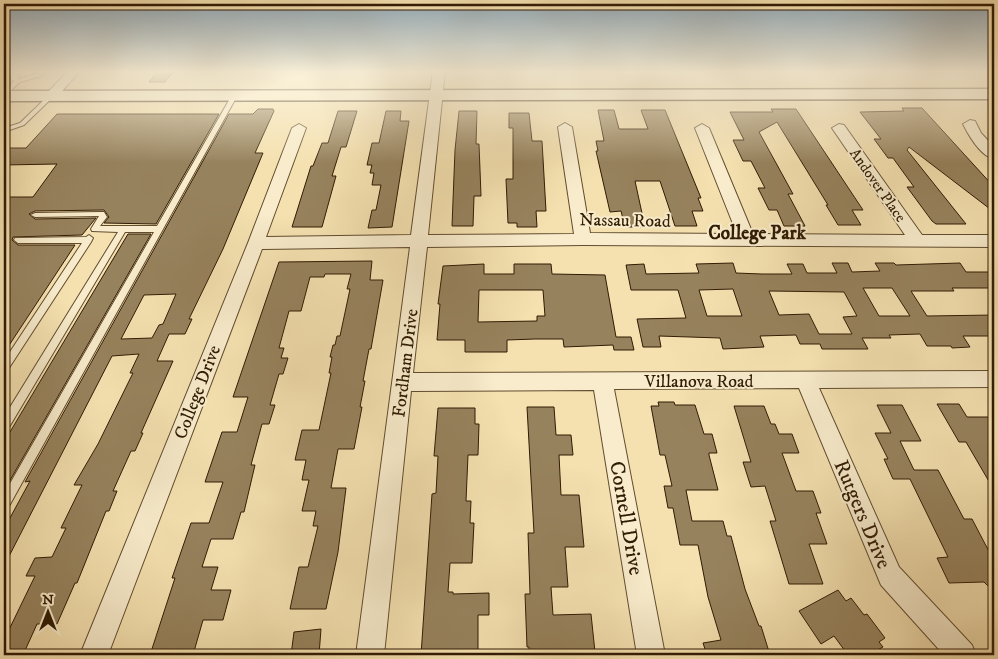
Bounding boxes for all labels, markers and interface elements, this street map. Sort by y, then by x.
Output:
street label: Andover Place [845,145,910,226]
street label: Nassau Road [579,209,671,233]
district label: College Park [708,222,806,245]
street label: Fordham Drive [388,308,424,419]
street label: College Drive [170,342,226,443]
street label: Villanova Road [643,371,754,393]
street label: Rutgers Drive [827,456,897,573]
street label: Cornell Drive [603,459,649,578]
north arrow [22,586,72,636]
text: N [42,591,54,609]

